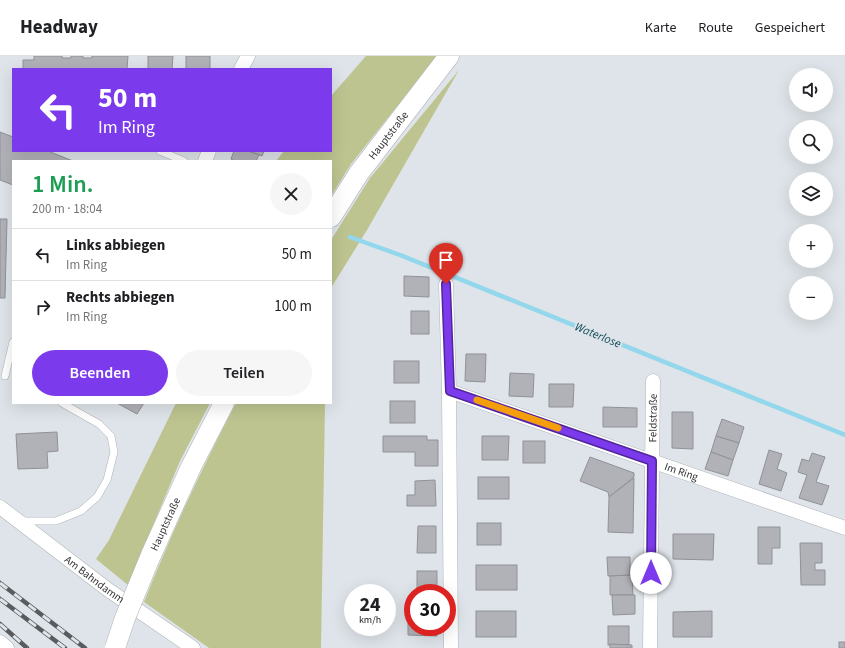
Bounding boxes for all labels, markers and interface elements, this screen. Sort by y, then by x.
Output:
text: Headway [20,14,98,41]
text: Karte [645,18,676,38]
text: Route [698,18,733,38]
text: Gespeichert [755,18,825,38]
map controls [789,68,833,320]
button: sound [789,68,833,112]
text: 50 m [98,78,157,118]
icon: left [32,84,84,136]
street label: Hauptstraße [365,108,412,163]
text: Im Ring [98,115,155,140]
button: search [789,120,833,164]
text: 1 Min. [32,167,93,202]
button: layers [789,172,833,216]
button: close [270,173,312,215]
text: 200 m · 18:04 [32,200,102,218]
button: + [789,224,833,268]
text: Links abbiegen [66,235,165,256]
pin [429,243,463,284]
icon: left [32,244,54,266]
text: 50 m [282,244,312,265]
icon: arrive [435,249,457,271]
text: Im Ring [66,256,107,274]
button: − [789,276,833,320]
text: Rechts abbiegen [66,287,175,308]
icon: right [32,296,54,318]
text: 100 m [274,296,312,317]
text: Im Ring [66,308,107,326]
water label: Waterlose [572,318,624,353]
button: Beenden [32,350,168,396]
button: Teilen [176,350,312,396]
street label: Feldstraße [645,393,661,442]
street label: Im Ring [662,459,701,485]
street label: Hauptstraße [147,495,184,553]
street label: Am Bahndamm [61,552,127,607]
position arrow [630,552,672,594]
speed limit sign: 30 [404,584,456,636]
text: 24 [359,591,381,619]
text: km/h [359,613,381,627]

